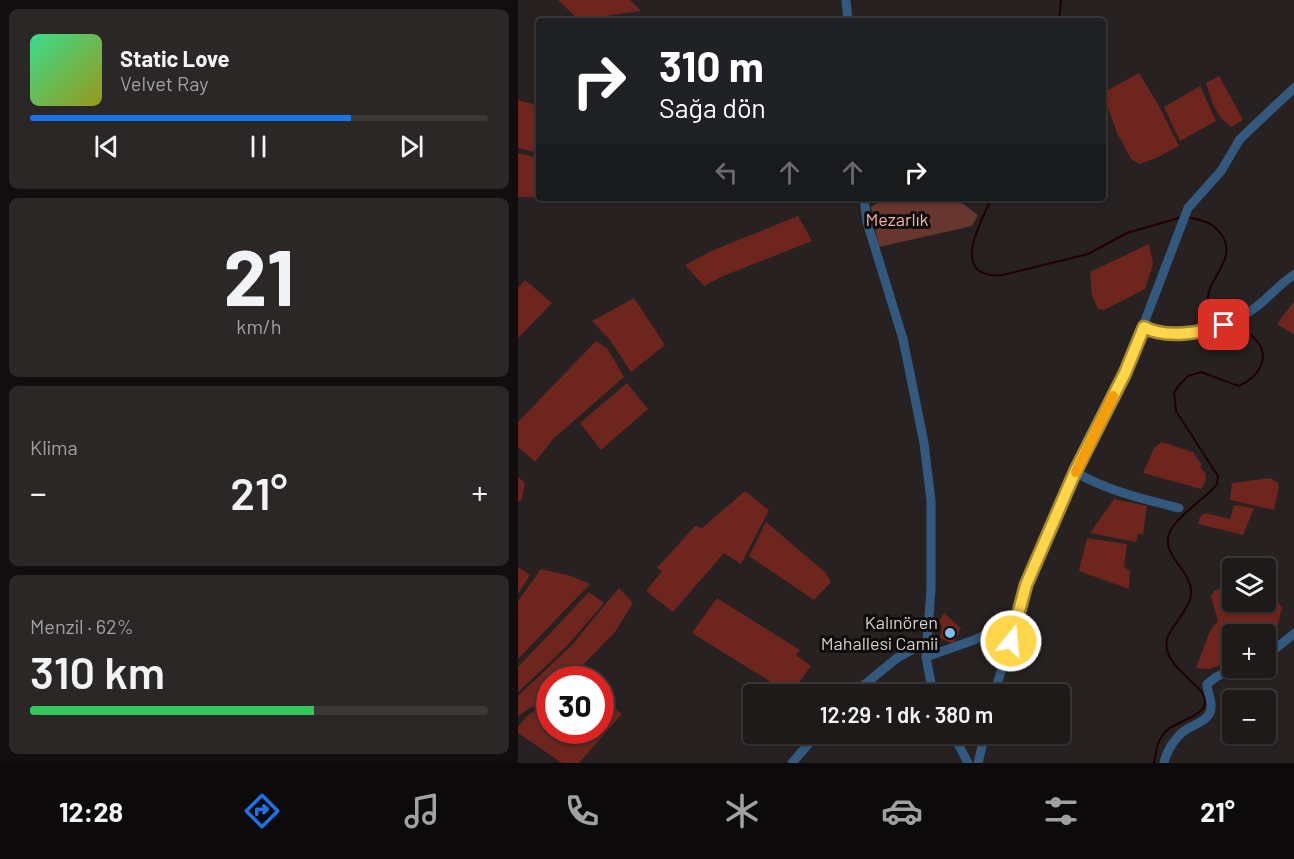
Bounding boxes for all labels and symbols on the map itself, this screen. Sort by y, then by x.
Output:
park label: Mezarlık [865,208,929,230]
pin [1198,299,1249,350]
position arrow [979,609,1043,673]
place label: Kalınören Mahallesi Camii [821,611,938,654]
marker: Kalınören Mahallesi Camii [943,626,957,640]
speed limit sign: 30 [536,666,614,744]

